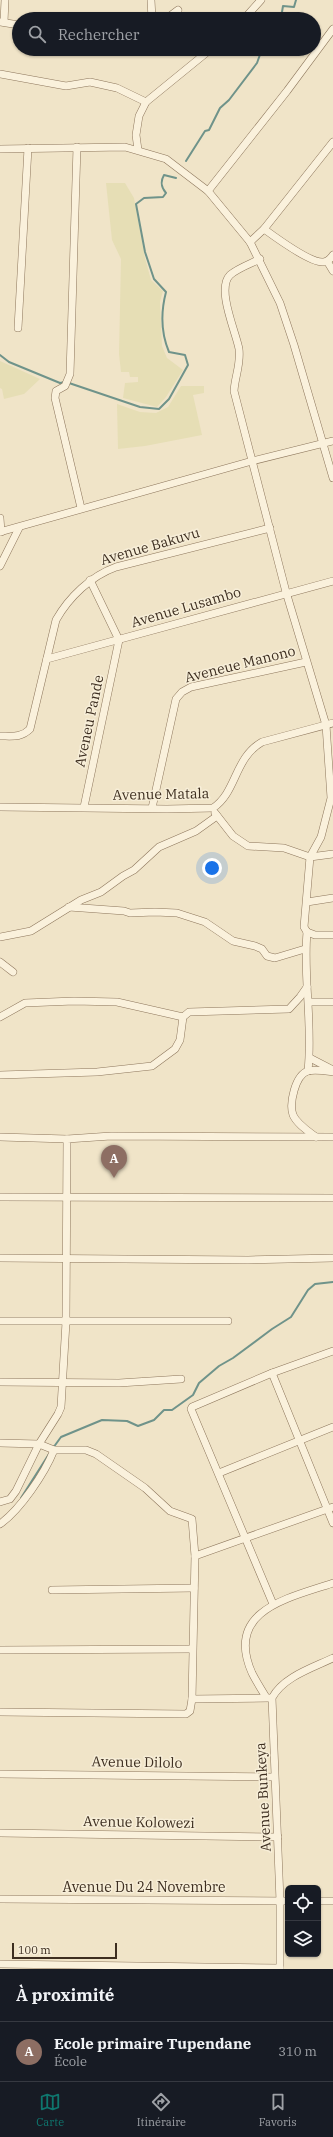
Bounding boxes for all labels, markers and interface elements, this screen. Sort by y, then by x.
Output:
search box [12,12,321,56]
icon: search [26,23,48,45]
text: Rechercher [58,25,139,44]
street label: Avenue Bakuvu [98,523,202,569]
street label: Avenue Lusambo [129,583,243,631]
street label: Aveneue Manono [183,642,297,686]
street label: Aveneu Pande [70,673,108,769]
street label: Avenue Matala [113,784,210,804]
your location [202,858,222,878]
pin: A [101,1145,127,1178]
street label: Avenue Bunkeya [251,1741,275,1852]
street label: Avenue Dilolo [91,1752,183,1772]
street label: Avenue Kolowezi [83,1812,195,1832]
street label: Avenue Du 24 Novembre [62,1878,226,1896]
map controls [285,1885,321,1957]
button: locate [285,1885,321,1921]
button: layers [285,1921,321,1957]
scale bar [12,1941,117,1960]
text: 100 m [18,1943,51,1957]
text: À proximité [16,1984,114,2006]
text: Ecole primaire Tupendane [54,2034,251,2053]
text: A [24,2043,34,2060]
text: 310 m [278,2043,317,2060]
text: École [54,2053,87,2070]
tab: Carte [36,2091,64,2129]
tab: Itinéraire [137,2091,186,2129]
tab: Favoris [259,2091,297,2129]

